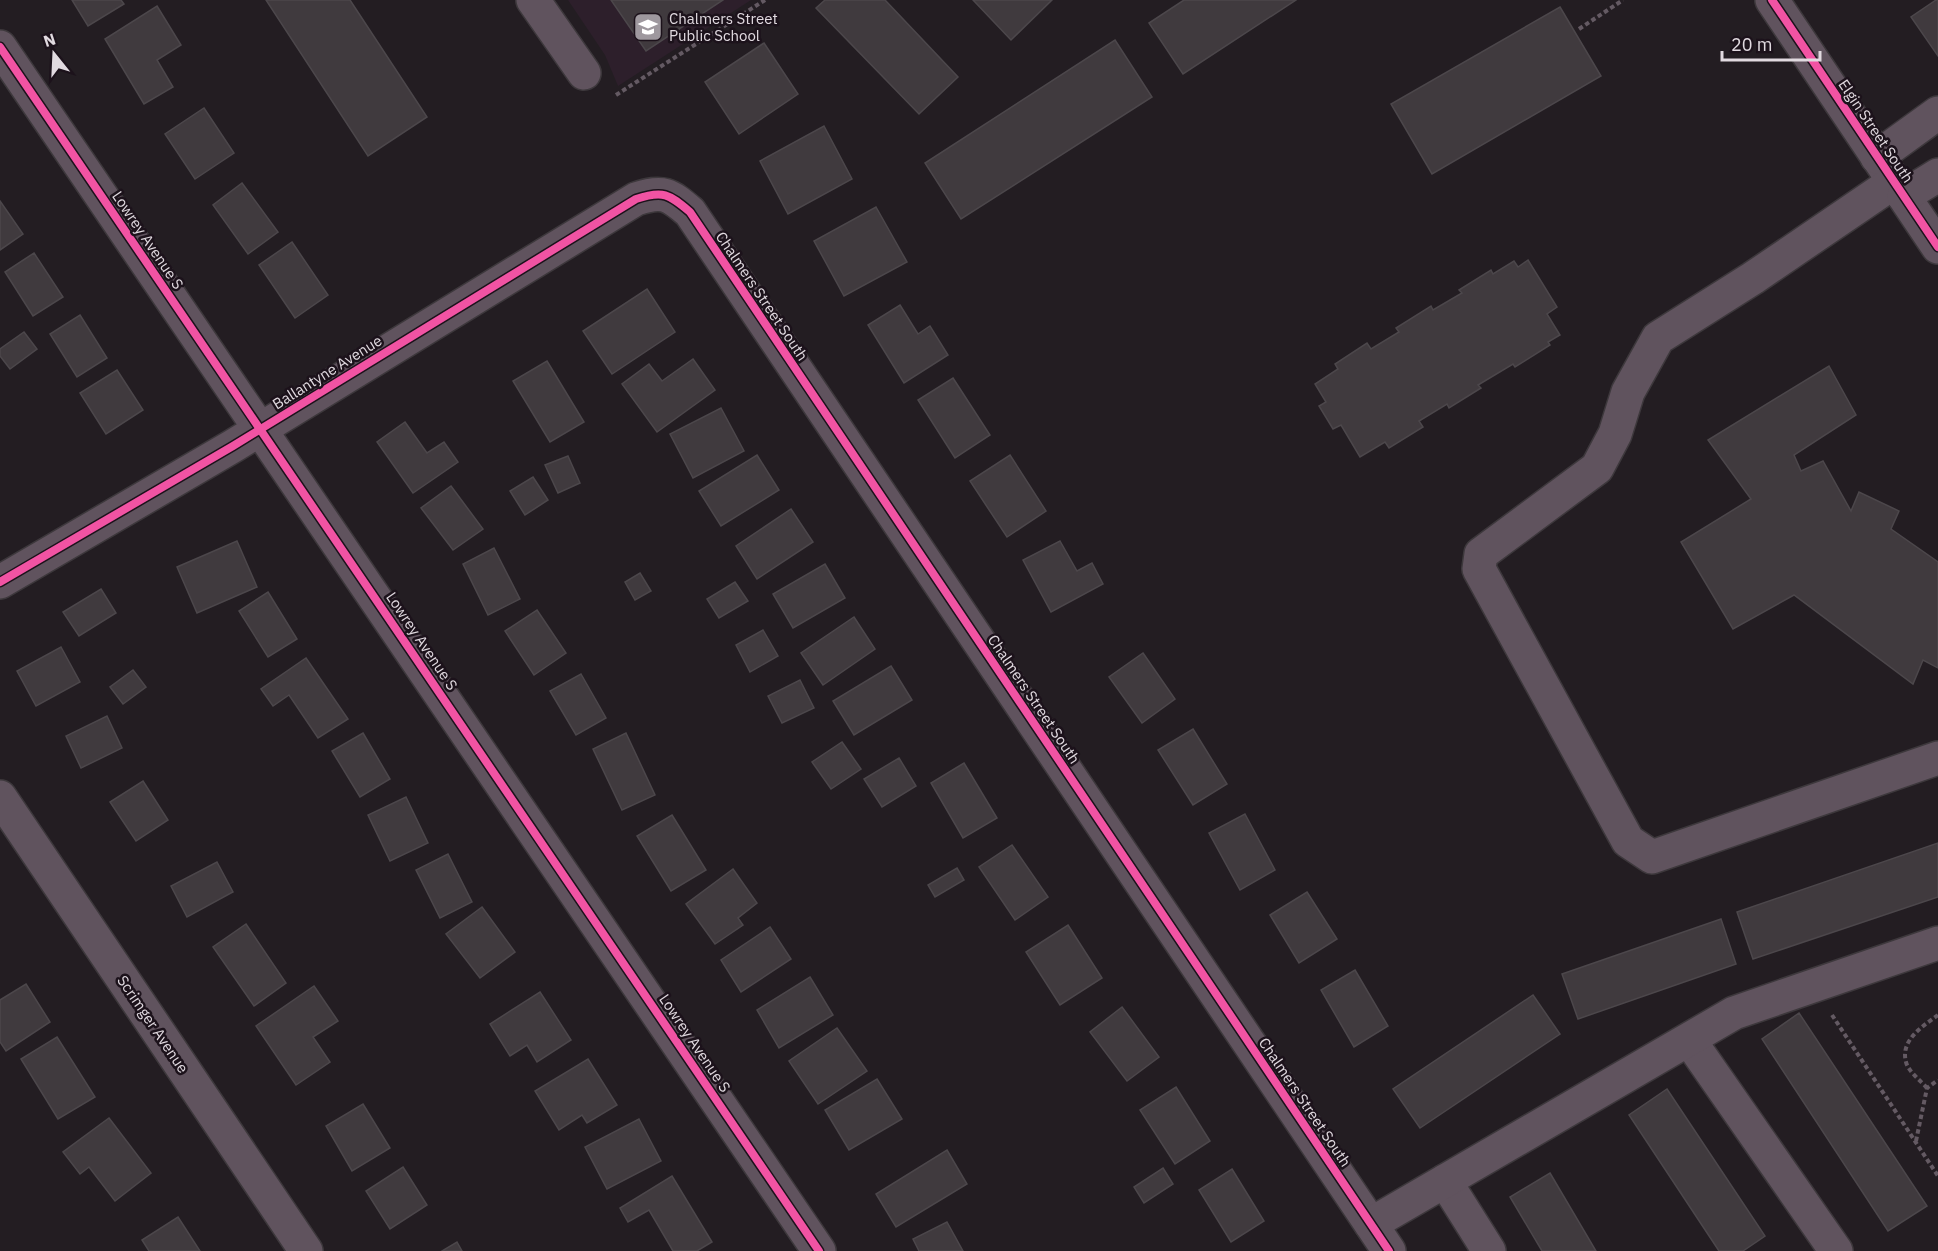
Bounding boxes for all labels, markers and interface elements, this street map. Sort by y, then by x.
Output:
place label: Chalmers Street Public School [669,9,778,45]
school or university icon: Chalmers Street Public School [632,11,664,43]
north arrow [24,24,84,84]
scale bar [1722,24,1820,62]
text: N [41,28,58,51]
text: 20 m [1731,33,1773,56]
street label: Elgin Street South [1834,76,1918,186]
street label: Lowrey Avenue S [108,187,188,293]
street label: Chalmers Street South [712,228,812,364]
street label: Ballantyne Avenue [269,331,385,413]
street label: Lowrey Avenue S [382,588,462,694]
street label: Chalmers Street South [984,631,1084,767]
street label: Scrimger Avenue [113,972,193,1076]
street label: Lowrey Avenue S [655,990,735,1096]
street label: Chalmers Street South [1255,1034,1355,1170]

